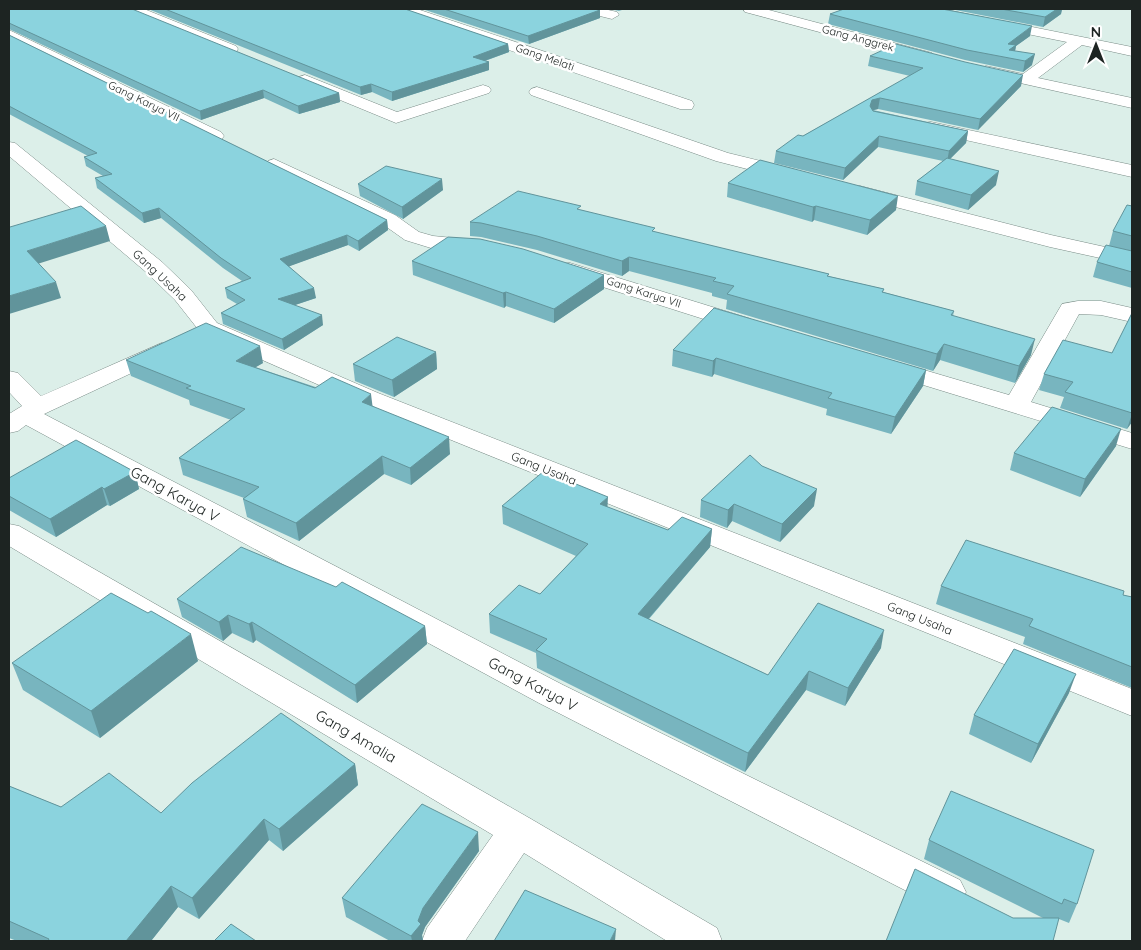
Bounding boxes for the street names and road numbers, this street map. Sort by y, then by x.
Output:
street label: Gang Anggrek [820,22,896,54]
street label: Gang Melati [514,40,576,74]
street label: Gang Karya VII [106,78,182,124]
street label: Gang Usaha [130,246,190,304]
street label: Gang Karya VII [605,273,683,311]
street label: Gang Usaha [509,448,579,488]
street label: Gang Karya V [127,462,223,526]
street label: Gang Usaha [885,598,955,638]
street label: Gang Karya V [485,652,581,716]
street label: Gang Amalia [312,705,400,767]

